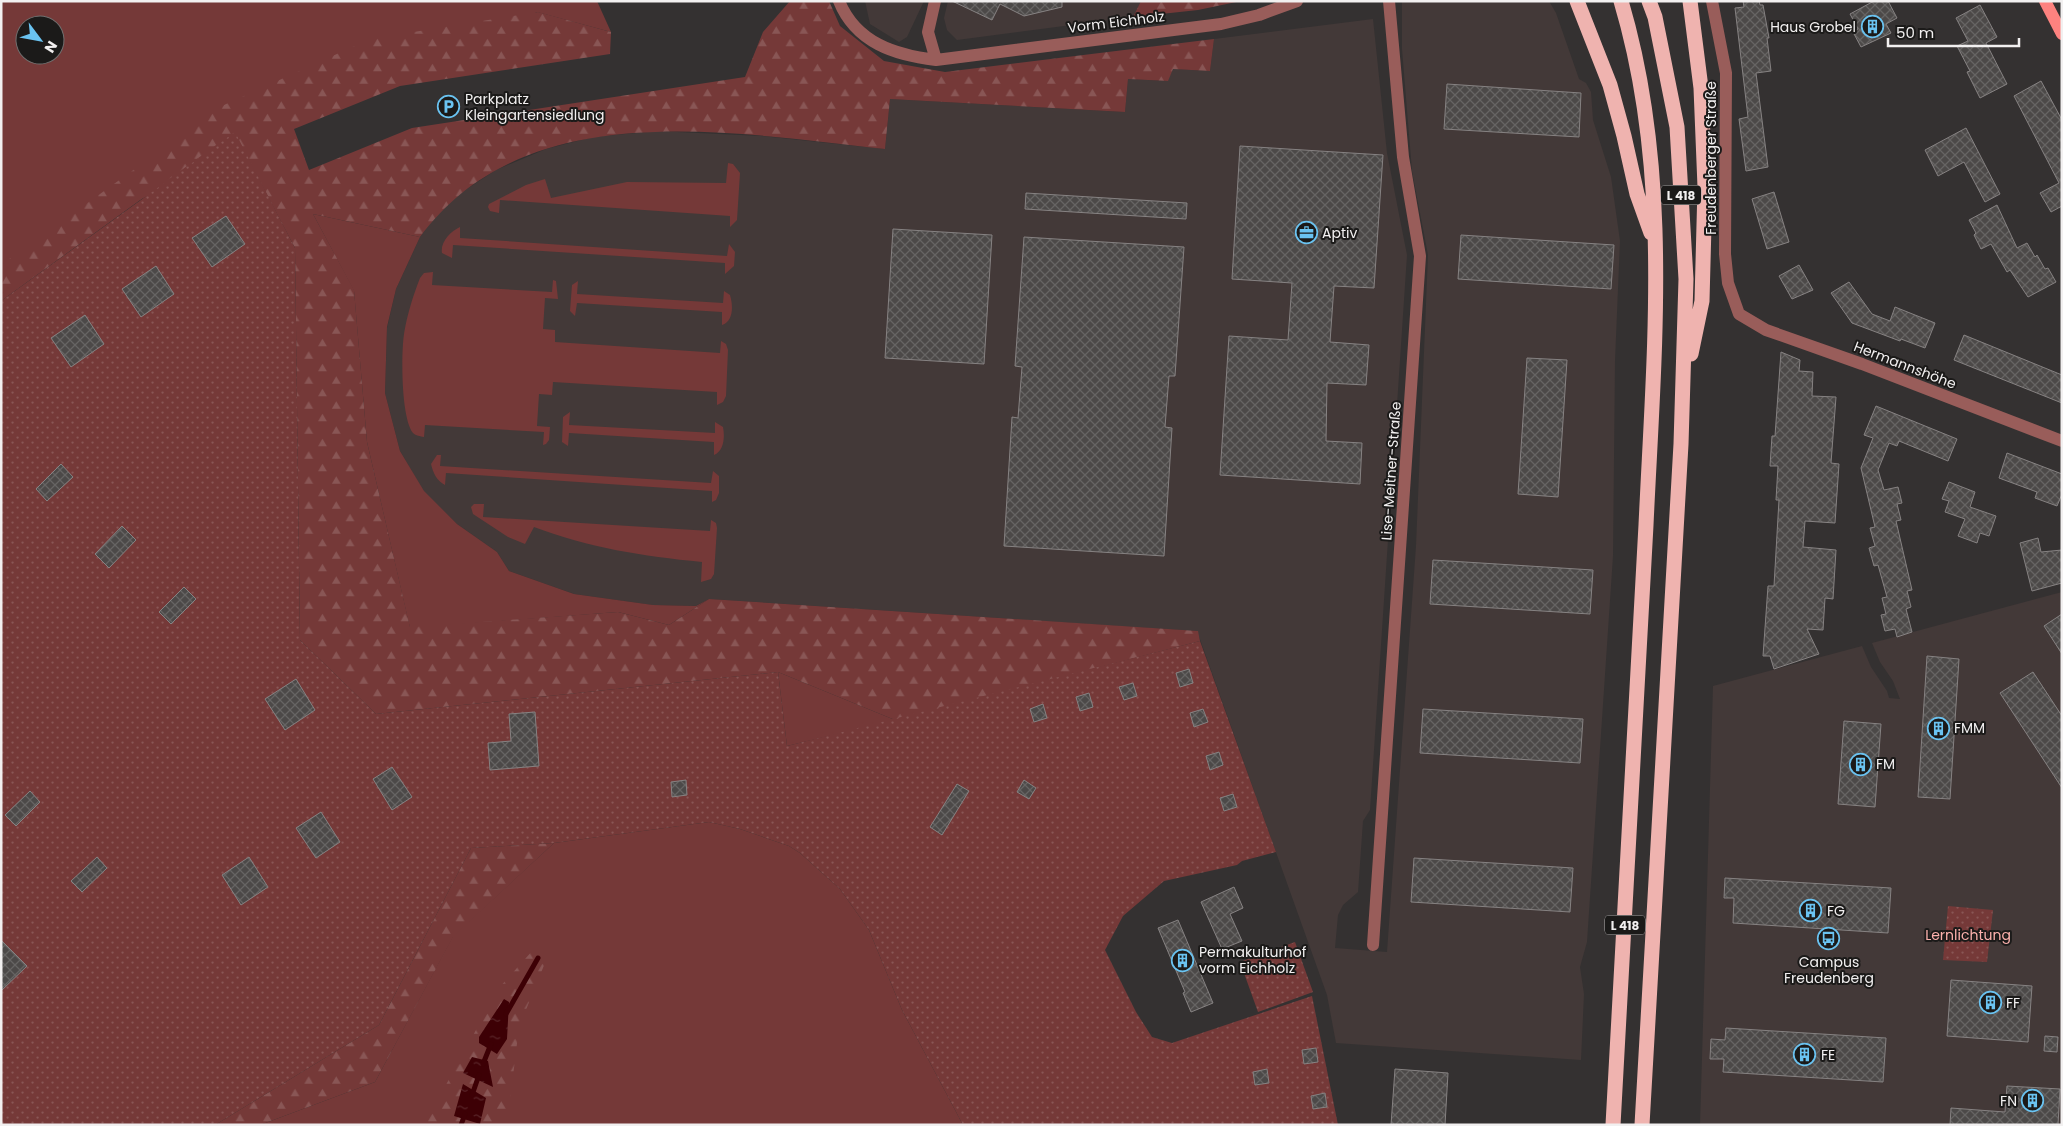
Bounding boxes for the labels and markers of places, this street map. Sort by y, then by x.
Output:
building icon: Haus Grobel [1860,15,1884,39]
place label: Haus Grobel [1770,17,1856,37]
place label: Parkplatz Kleingartensiedlung [465,89,605,125]
parking icon: Parkplatz Kleingartensiedlung [437,95,461,119]
office icon: Aptiv [1294,221,1318,245]
place label: Aptiv [1322,223,1357,243]
building icon: FMM [1926,716,1950,740]
place label: FMM [1954,718,1985,738]
building icon: FM [1848,752,1872,776]
place label: FM [1876,754,1895,774]
building icon: FG [1799,899,1823,923]
place label: FG [1827,901,1845,921]
bus stop icon: Campus Freudenberg [1817,927,1841,951]
place label: Permakulturhof vorm Eichholz [1199,942,1307,978]
building icon: Permakulturhof vorm Eichholz [1171,948,1195,972]
place label: Campus Freudenberg [1784,952,1874,988]
building icon: FF [1978,991,2002,1015]
place label: FF [2006,993,2020,1013]
building icon: FE [1793,1043,1817,1067]
place label: FE [1821,1045,1835,1065]
building icon: FN [2021,1089,2045,1113]
place label: FN [2000,1091,2017,1111]

